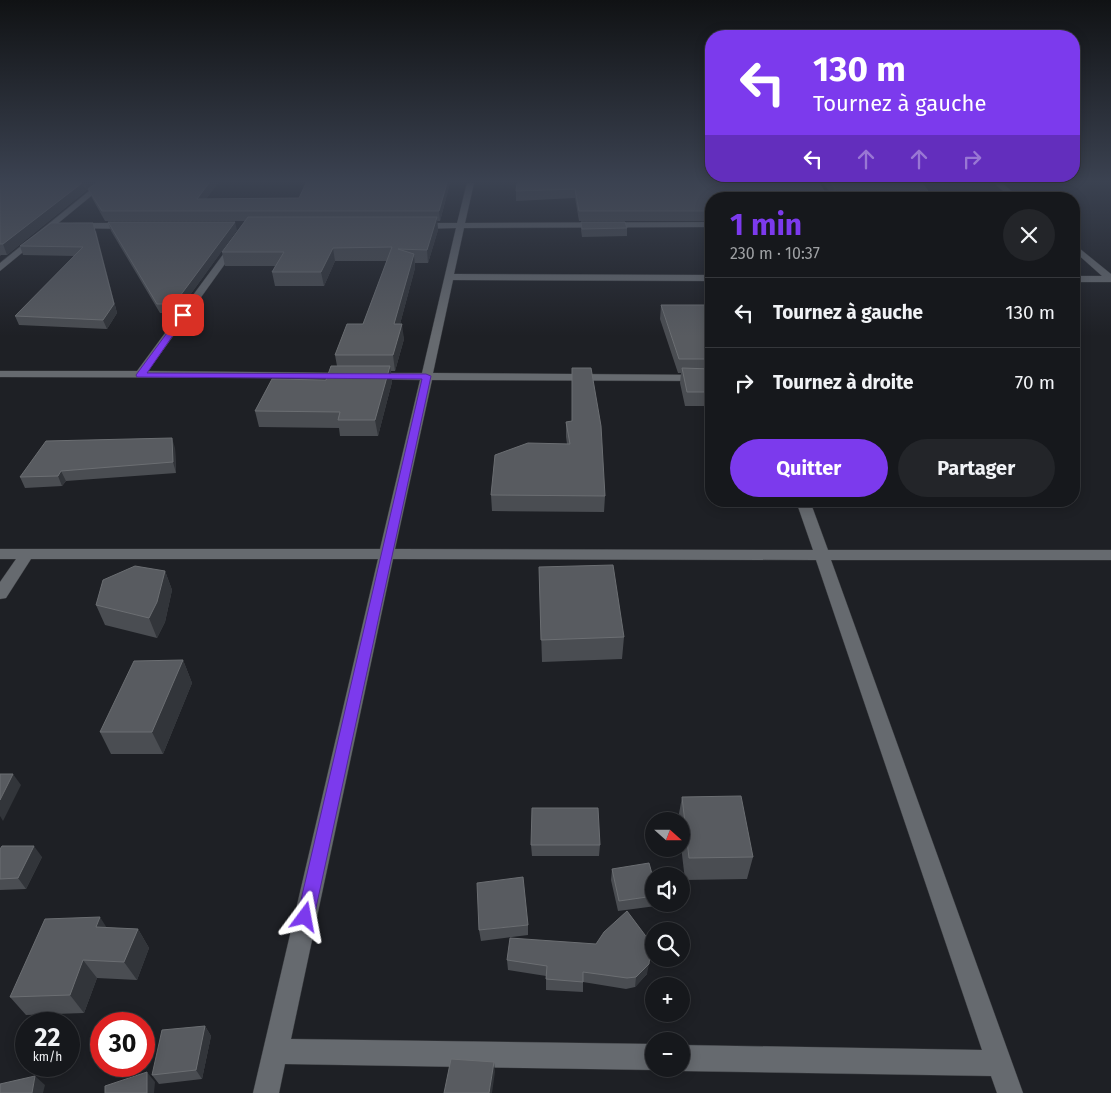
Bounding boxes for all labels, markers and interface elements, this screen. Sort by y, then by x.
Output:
text: 130 m [813,48,906,90]
icon: left [730,50,795,115]
text: Tournez à gauche [813,90,986,117]
icon: left [799,145,827,173]
icon: ahead [852,145,880,173]
icon: ahead [905,145,933,173]
icon: right [958,145,986,173]
text: 1 min [730,207,802,243]
button: close [1003,209,1055,261]
text: 230 m · 10:37 [730,244,820,263]
pin [162,294,204,336]
icon: left [730,299,758,327]
icon: arrive [169,301,197,329]
text: Tournez à gauche [773,301,923,324]
text: 130 m [1005,301,1055,324]
icon: right [730,369,758,397]
text: Tournez à droite [773,371,914,394]
text: 70 m [1015,371,1055,394]
button: Quitter [730,439,888,497]
button: Partager [898,439,1055,497]
north arrow [645,812,690,858]
map controls [645,812,690,1077]
button: sound [645,867,690,912]
position arrow [278,890,330,942]
button: search [645,922,690,967]
button: + [645,977,690,1022]
speed limit sign: 30 [90,1012,155,1077]
text: 22 [35,1023,60,1053]
button: − [645,1032,690,1077]
text: km/h [33,1050,62,1064]

